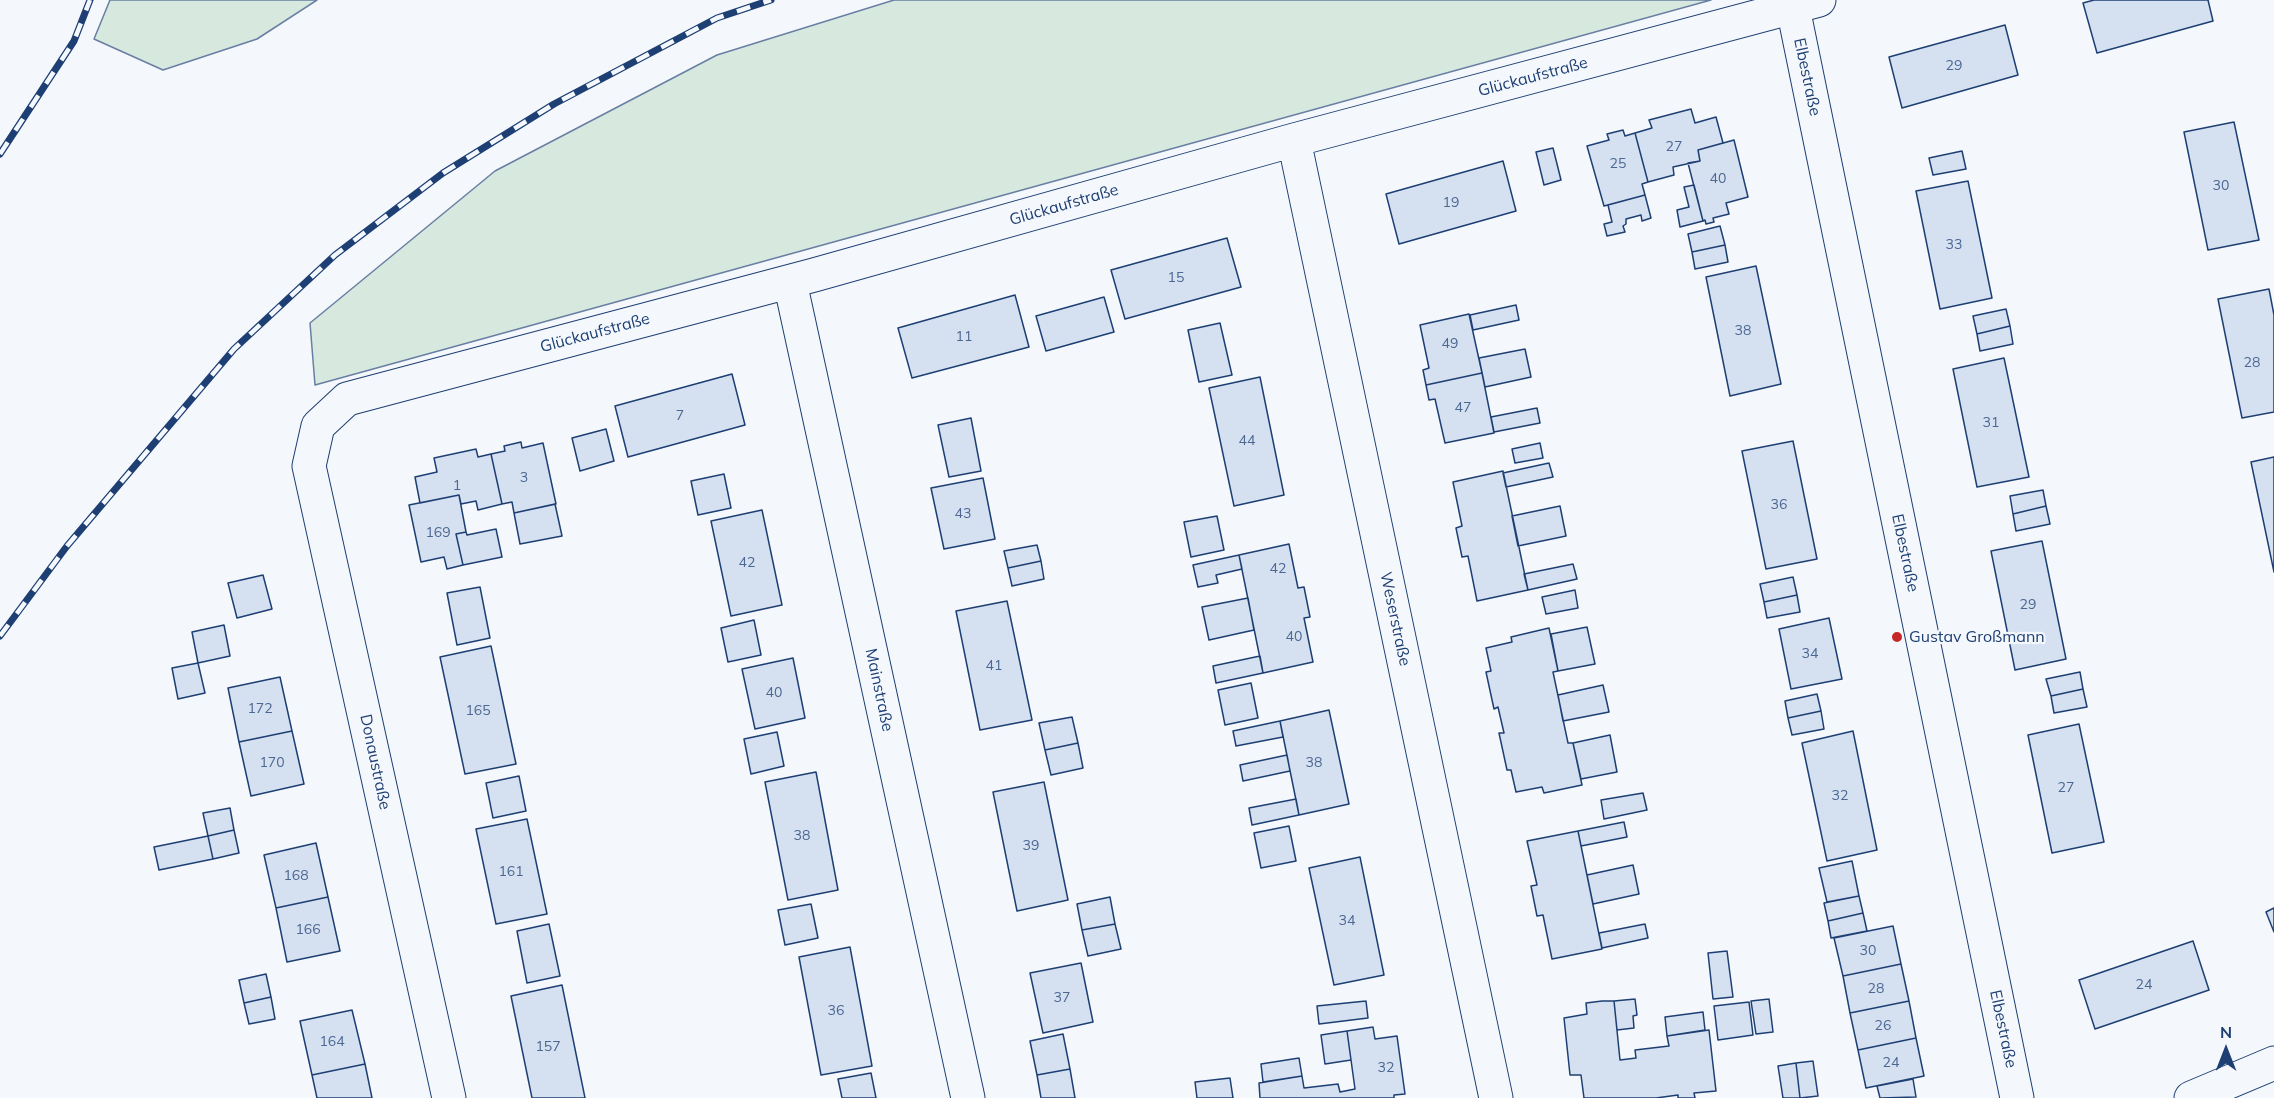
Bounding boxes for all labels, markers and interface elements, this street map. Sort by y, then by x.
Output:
street label: Elbestraße [1789,36,1825,118]
street label: Glückaufstraße [1476,53,1590,101]
house number: 29 [1946,58,1962,74]
house number: 27 [1666,139,1682,155]
house number: 25 [1610,156,1626,172]
house number: 40 [1710,171,1726,187]
house number: 30 [2213,178,2229,194]
street label: Glückaufstraße [1007,180,1121,230]
house number: 19 [1443,195,1459,211]
house number: 33 [1946,237,1962,253]
house number: 15 [1168,270,1184,286]
street label: Glückaufstraße [538,309,652,357]
house number: 38 [1735,323,1751,339]
house number: 11 [956,329,972,345]
house number: 49 [1442,336,1458,352]
house number: 28 [2244,355,2260,371]
house number: 47 [1455,400,1471,416]
house number: 7 [676,408,684,424]
house number: 31 [1983,415,1999,431]
house number: 44 [1239,433,1255,449]
house number: 3 [520,470,528,486]
house number: 1 [453,478,461,494]
house number: 36 [1771,497,1787,513]
house number: 43 [955,506,971,522]
street label: Elbestraße [1887,512,1923,594]
house number: 169 [425,525,451,541]
house number: 42 [739,555,755,571]
house number: 42 [1270,561,1286,577]
street label: Weserstraße [1376,570,1414,668]
house number: 29 [2020,597,2036,613]
place label: Gustav Großmann [1909,627,2045,647]
house number: 40 [1286,629,1302,645]
marker: Gustav Großmann [1890,630,1904,644]
house number: 34 [1802,646,1818,662]
street label: Mainstraße [861,647,897,733]
house number: 41 [986,658,1002,674]
house number: 40 [766,685,782,701]
house number: 172 [247,701,273,717]
house number: 165 [465,703,491,719]
street label: Donaustraße [356,713,394,811]
house number: 170 [259,755,285,771]
house number: 38 [1306,755,1322,771]
house number: 27 [2058,780,2074,796]
house number: 32 [1832,788,1848,804]
house number: 38 [794,828,810,844]
house number: 39 [1023,838,1039,854]
house number: 161 [498,864,524,880]
house number: 168 [283,868,309,884]
house number: 34 [1339,913,1355,929]
house number: 166 [295,922,321,938]
house number: 30 [1860,943,1876,959]
house number: 24 [2136,977,2152,993]
house number: 28 [1868,981,1884,997]
street label: Elbestraße [1985,988,2021,1070]
house number: 37 [1054,990,1070,1006]
house number: 36 [828,1003,844,1019]
house number: 26 [1875,1018,1891,1034]
north arrow [2196,1020,2256,1080]
text: N [2220,1022,2232,1042]
house number: 164 [319,1034,345,1050]
house number: 157 [535,1039,561,1055]
house number: 24 [1883,1055,1899,1071]
house number: 32 [1378,1060,1394,1076]

